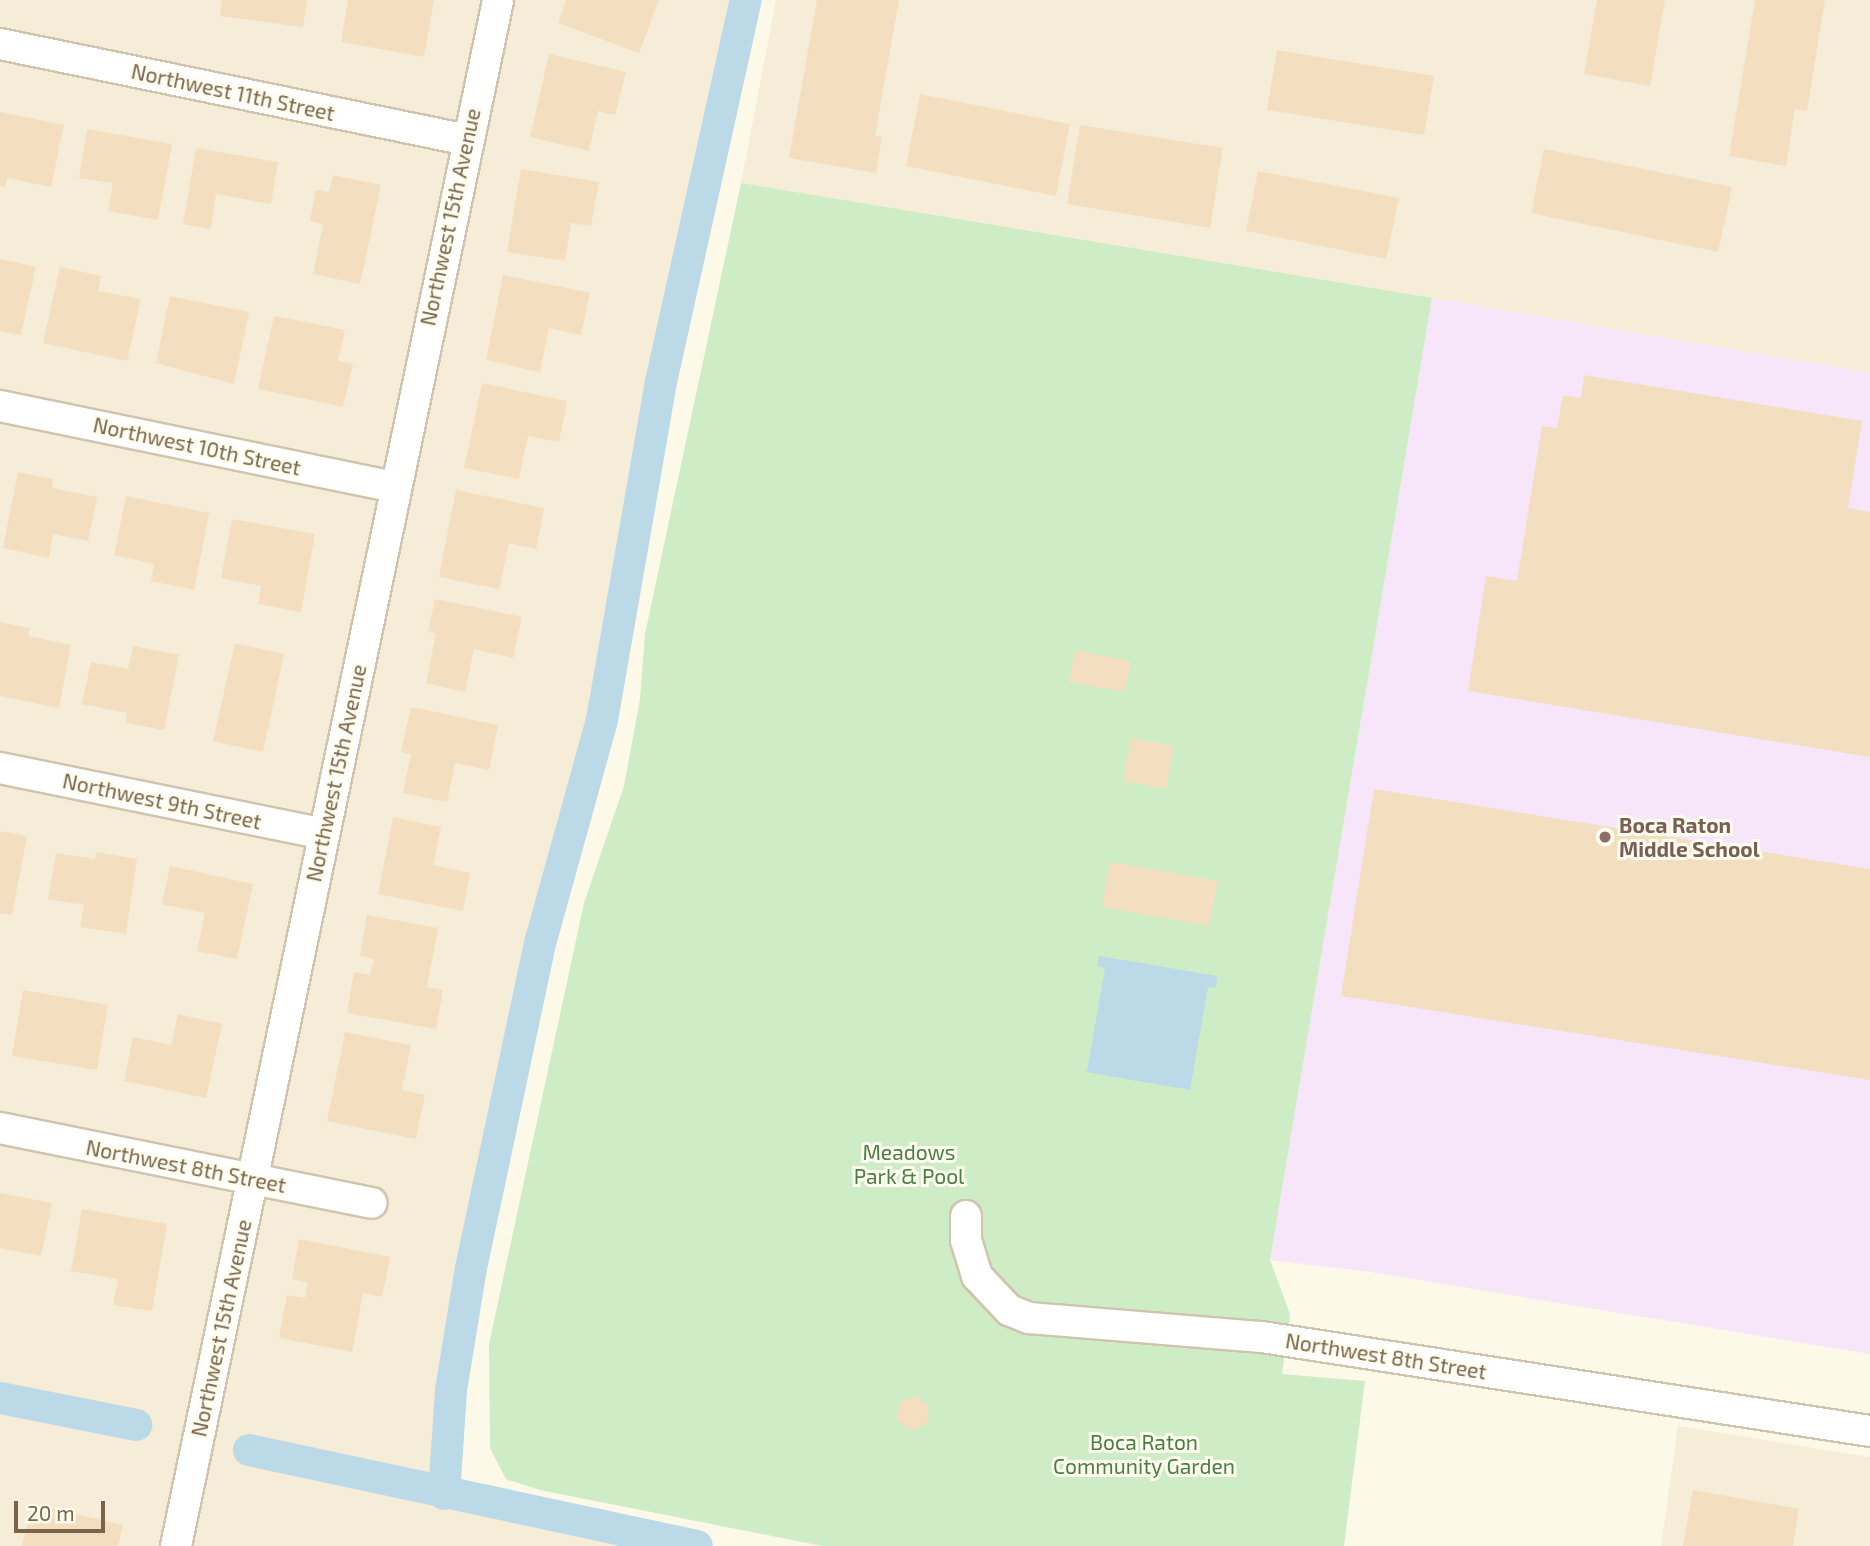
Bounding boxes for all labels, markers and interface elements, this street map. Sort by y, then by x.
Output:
street label: Northwest 11th Street [129,58,337,126]
street label: Northwest 15th Avenue [415,106,485,328]
street label: Northwest 10th Street [91,412,303,480]
street label: Northwest 15th Avenue [301,662,371,884]
street label: Northwest 9th Street [60,768,264,834]
place label: Boca Raton Middle School [1619,812,1760,862]
marker: Boca Raton Middle School [1597,829,1613,845]
street label: Northwest 8th Street [84,1134,288,1198]
park label: Meadows Park & Pool [854,1139,964,1189]
street label: Northwest 15th Avenue [186,1217,256,1439]
street label: Northwest 8th Street [1284,1328,1488,1384]
park label: Boca Raton Community Garden [1053,1429,1235,1479]
scale bar [18,1486,108,1530]
text: 20 m [27,1500,75,1525]

